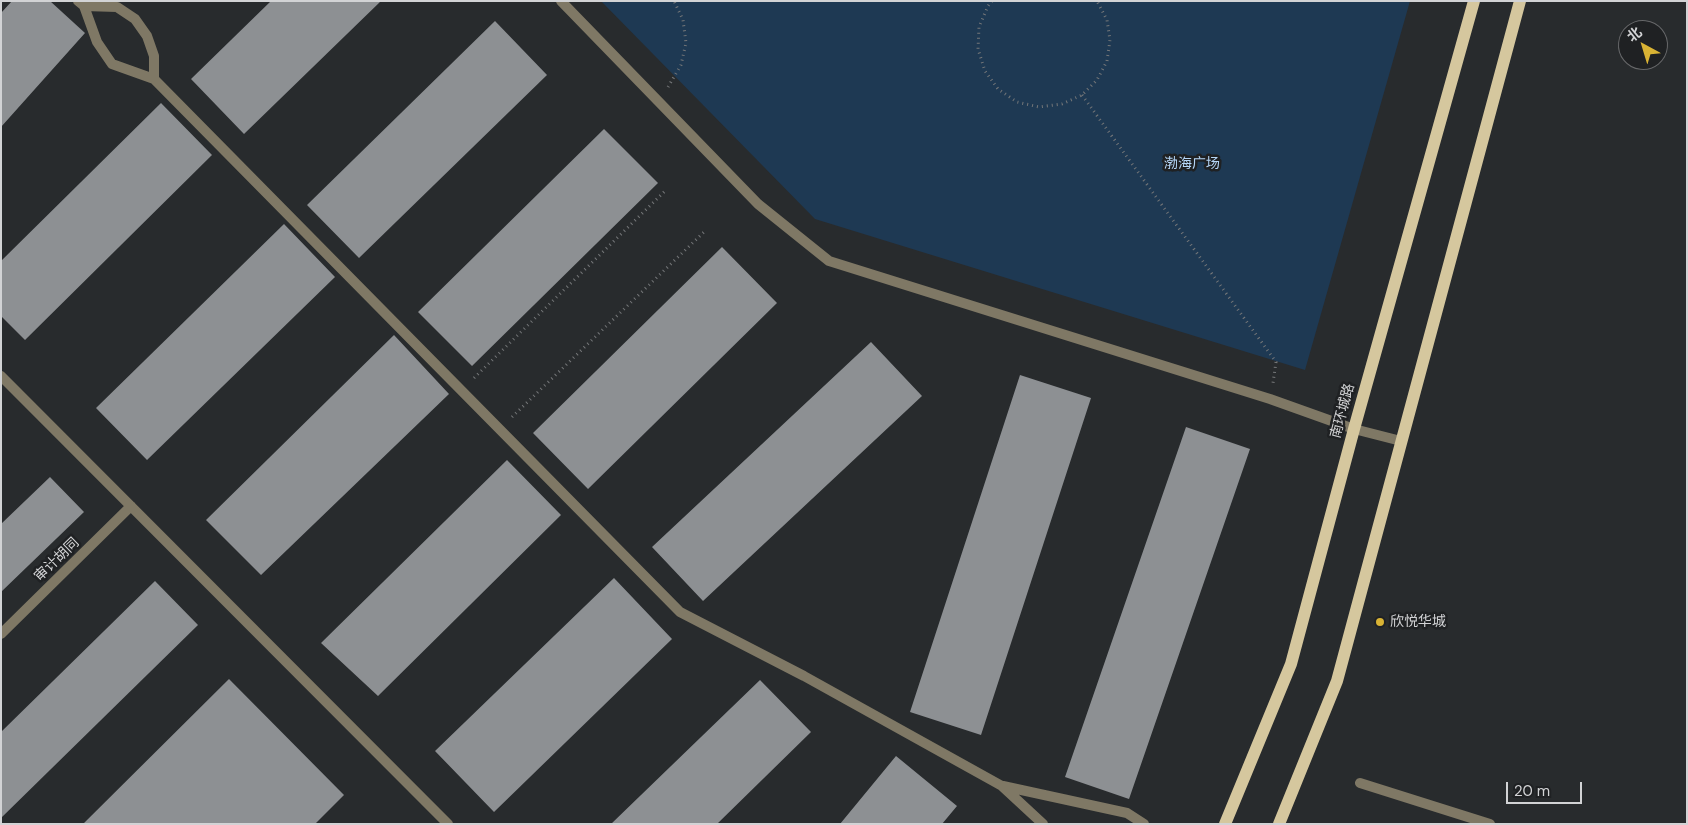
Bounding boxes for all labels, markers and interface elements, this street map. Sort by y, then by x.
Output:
north arrow [1618,20,1668,70]
text: 北 [1623,23,1645,46]
park label: 渤海广场 [1164,156,1220,172]
street label: 南环城路 [1328,382,1358,440]
street label: 审计胡同 [31,535,83,585]
place label: 欣悦华城 [1390,614,1446,630]
marker: 欣悦华城 [1374,616,1386,628]
scale bar [1508,772,1584,804]
text: 20 m [1514,781,1550,801]

